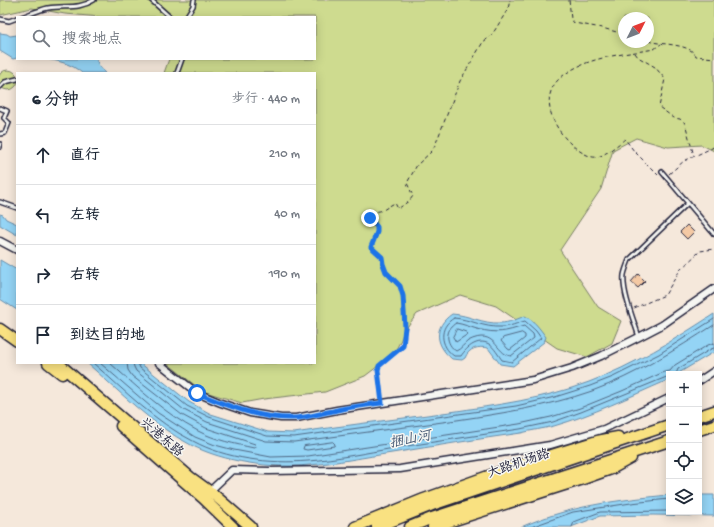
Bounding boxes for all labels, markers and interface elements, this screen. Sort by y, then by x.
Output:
north arrow [618,12,654,48]
search box [16,16,316,60]
icon: search [30,27,52,49]
text: 搜索地点 [62,31,122,49]
text: 6 分钟 [32,91,79,111]
text: 步行 · 440 m [232,92,300,107]
icon: ahead [32,144,54,166]
text: 直行 [70,147,100,165]
text: 210 m [269,147,300,162]
icon: left [32,204,54,226]
text: 左转 [70,207,100,225]
text: 40 m [274,207,300,222]
route end [361,209,379,227]
icon: right [32,264,54,286]
text: 右转 [70,267,100,285]
text: 190 m [269,267,300,282]
icon: arrive [32,324,54,346]
text: 到达目的地 [70,327,145,345]
map controls [666,371,702,515]
button: + [666,371,702,407]
route start [188,384,206,402]
button: − [666,407,702,443]
street label: 兴港东路 [137,414,187,461]
water label: 捆山河 [388,427,435,453]
button: locate [666,443,702,479]
street label: 大路机场路 [485,446,552,482]
button: layers [666,479,702,515]

